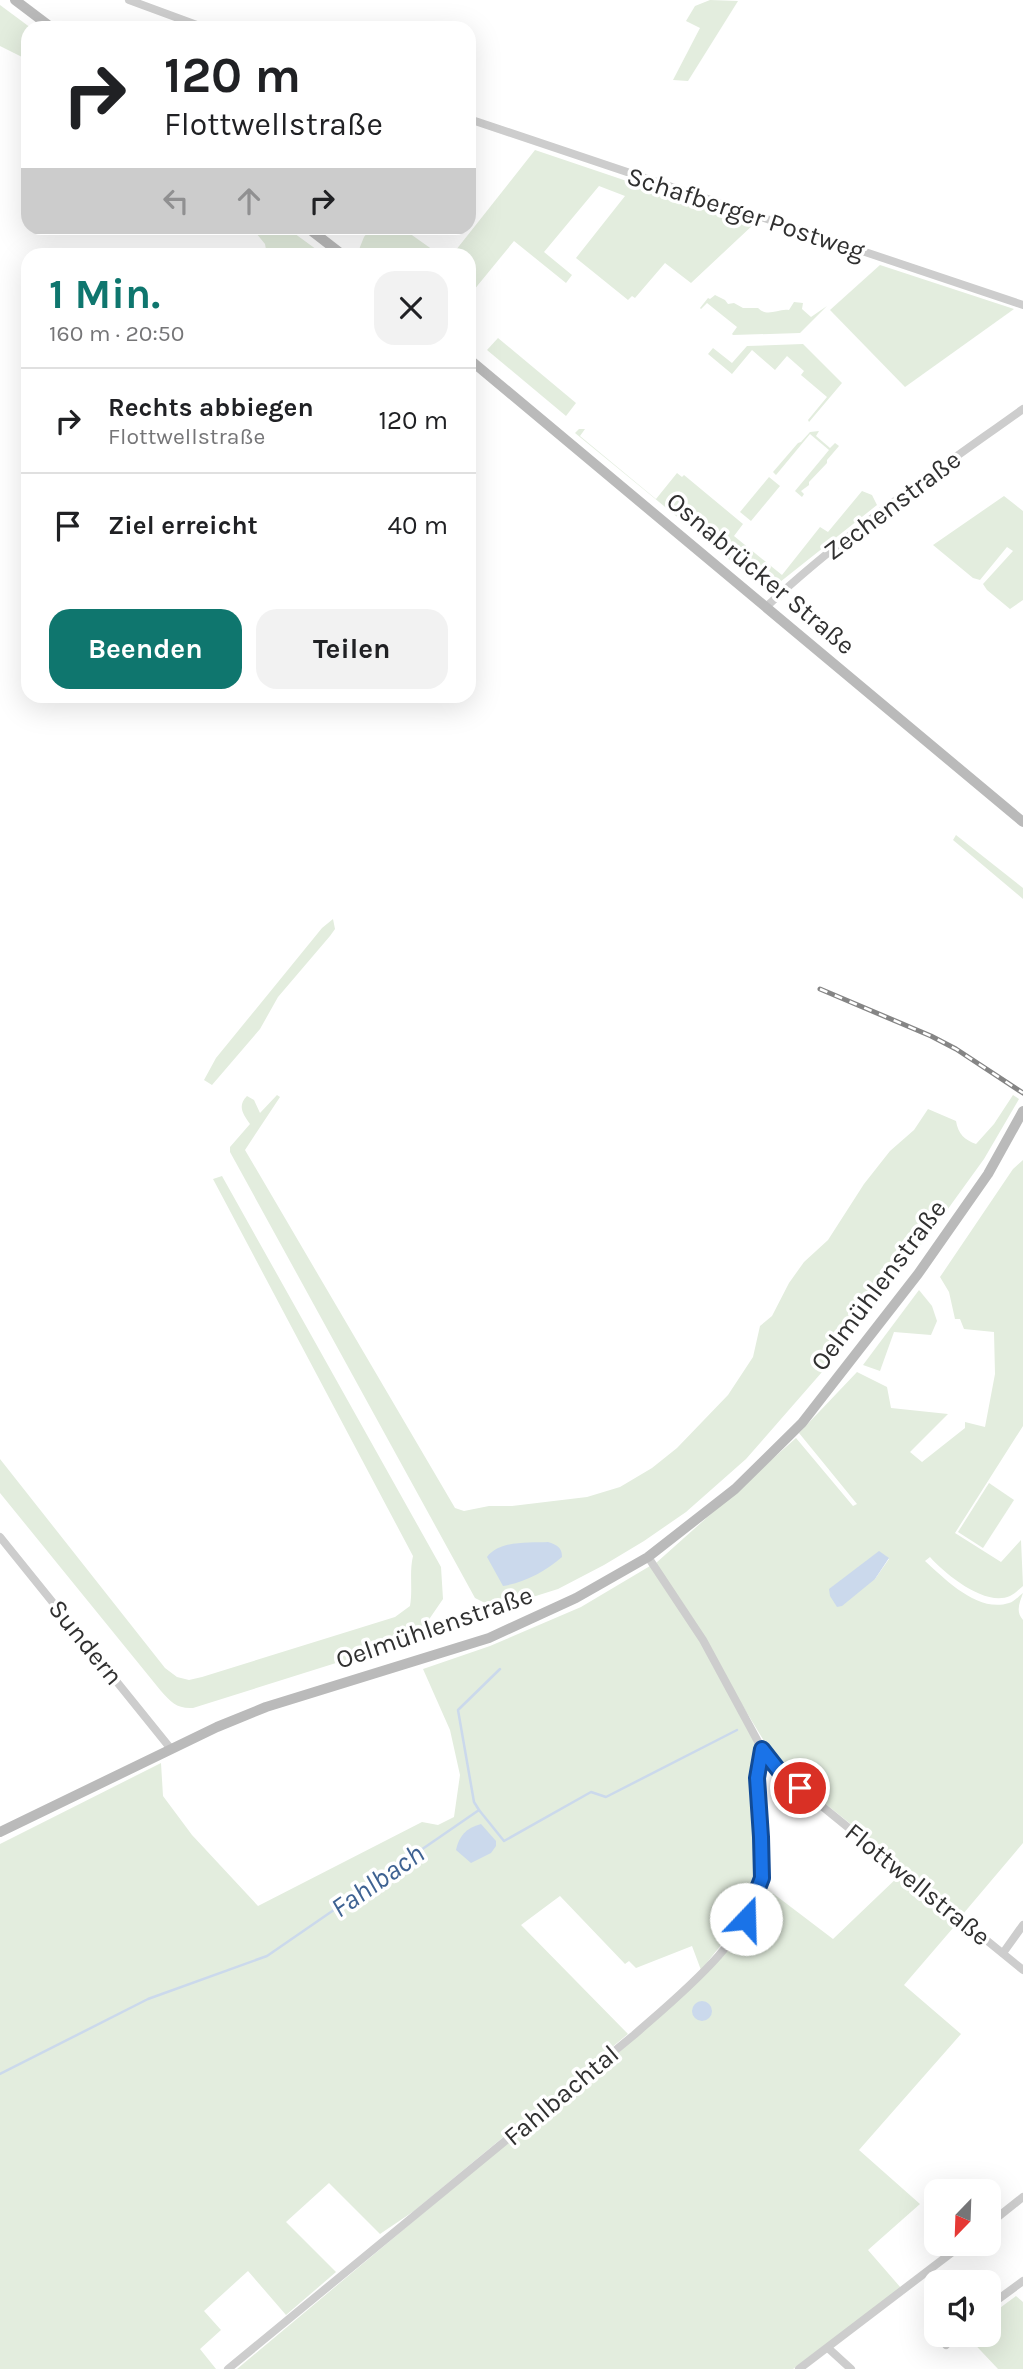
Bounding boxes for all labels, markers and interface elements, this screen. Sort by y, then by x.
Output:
text: 120 m [164,47,301,104]
icon: right [49,49,140,140]
text: Flottwellstraße [164,106,383,143]
street label: Schafberger Postweg [623,160,869,267]
icon: left [157,182,195,220]
icon: ahead [230,182,268,220]
icon: right [303,182,341,220]
text: 1 Min. [49,269,160,319]
button: close [374,271,448,345]
text: 160 m · 20:50 [49,320,184,347]
text: Rechts abbiegen [108,392,314,423]
icon: right [49,402,87,440]
text: 120 m [378,405,448,436]
text: Flottwellstraße [108,423,265,450]
street label: Zechenstraße [818,444,967,567]
street label: Osnabrücker Straße [660,485,861,661]
icon: arrive [49,507,87,545]
text: Ziel erreicht [108,510,258,541]
text: 40 m [388,510,448,541]
button: Beenden [49,609,242,689]
button: Teilen [256,609,448,689]
street label: Oelmühlenstraße [804,1194,953,1377]
street label: Oelmühlenstraße [332,1579,537,1676]
street label: Sundern [42,1593,129,1691]
pin [770,1758,830,1818]
icon: arrive [781,1769,819,1807]
street label: Flottwellstraße [839,1816,997,1952]
water label: Fahlbach [324,1836,430,1924]
position arrow [709,1882,783,1956]
street label: Fahlbachtal [498,2038,625,2152]
north arrow [924,2179,1001,2256]
map controls [924,2179,1001,2347]
button: sound [924,2270,1001,2347]

